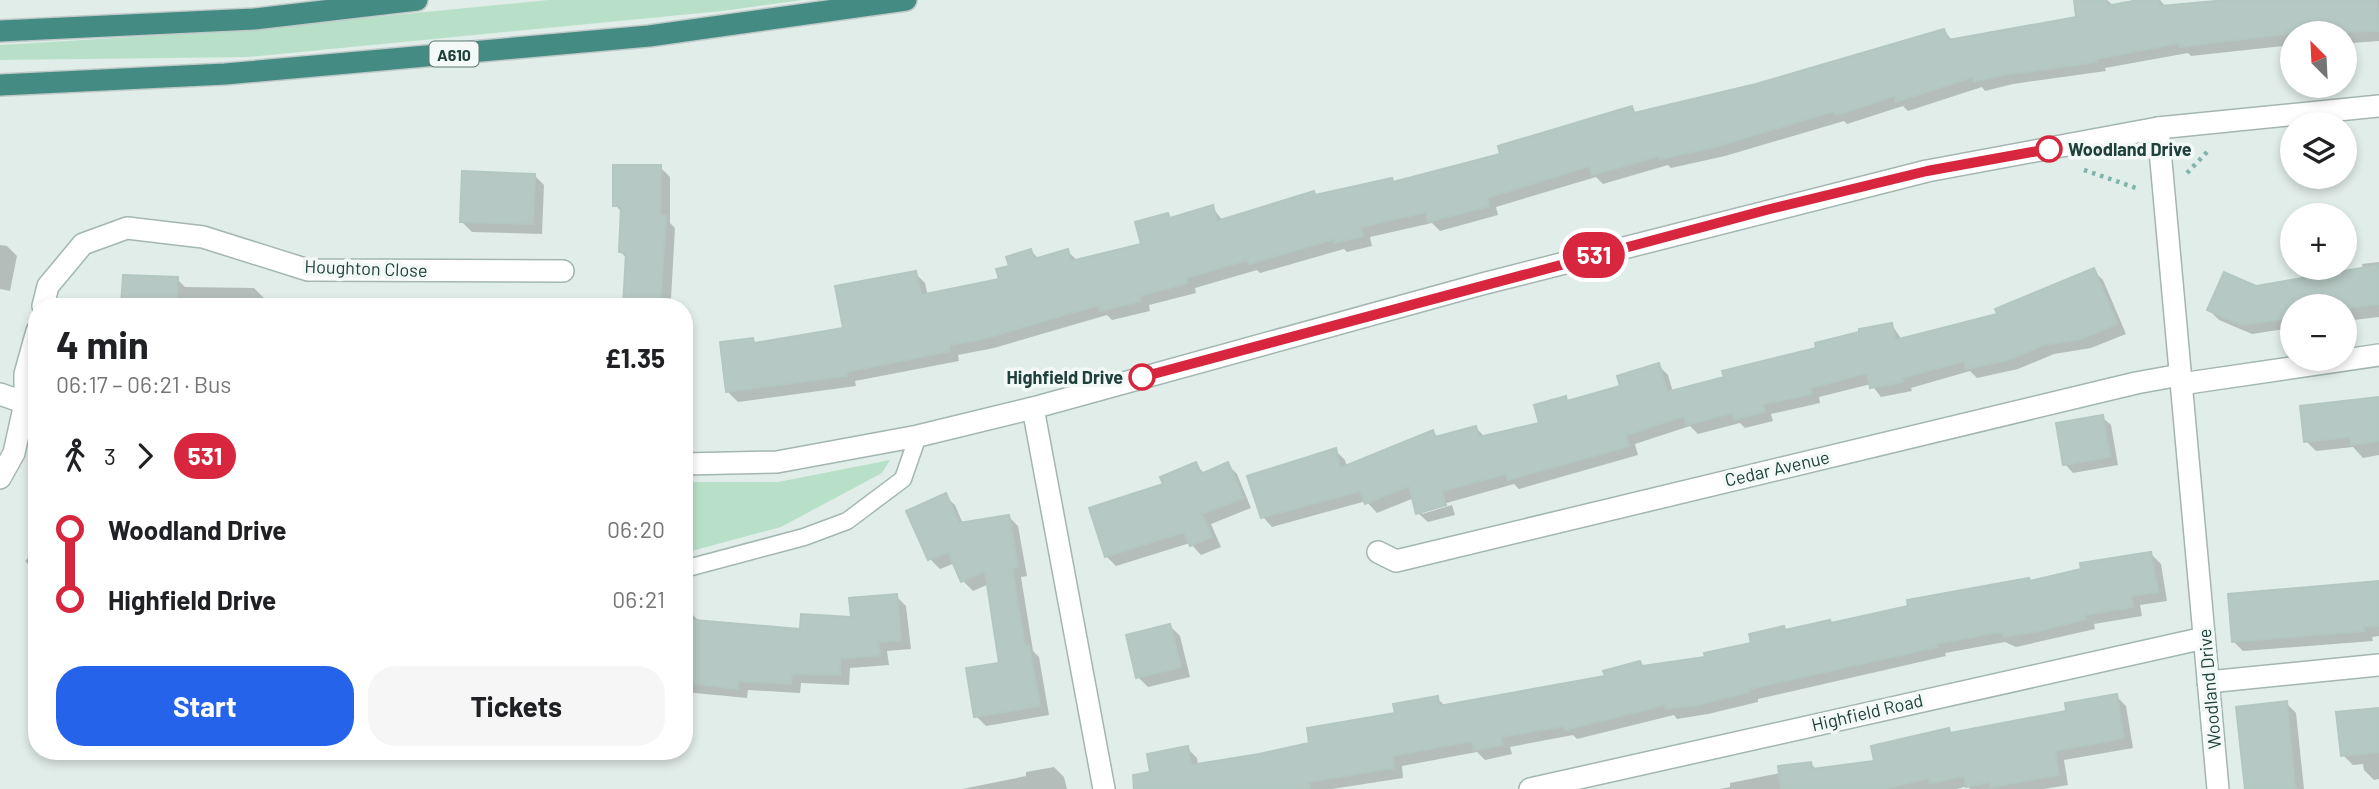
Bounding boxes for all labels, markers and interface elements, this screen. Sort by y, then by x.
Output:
north arrow [2280,21,2357,98]
map controls [2280,21,2357,371]
road number: A610 [430,42,478,66]
button: layers [2280,112,2357,189]
marker: Woodland Drive [2036,136,2062,162]
place label: Woodland Drive [2068,138,2192,160]
button: + [2280,203,2357,280]
line badge: 531 [1554,232,1634,278]
text: 531 [1577,240,1611,269]
street label: Houghton Close [304,255,428,281]
button: − [2280,294,2357,371]
text: 4 min [56,321,149,367]
text: £1.35 [605,342,665,373]
marker: Highfield Drive [1129,364,1155,390]
place label: Highfield Drive [1007,366,1123,388]
text: 06:17 – 06:21 · Bus [56,370,231,398]
icon: walk [56,437,94,475]
icon: forward [126,437,164,475]
text: 531 [188,441,222,470]
text: 3 [104,442,116,470]
street label: Cedar Avenue [1722,445,1832,491]
text: Woodland Drive [108,514,287,545]
text: 06:20 [607,515,665,543]
text: Highfield Drive [108,584,276,615]
text: 06:21 [612,585,665,613]
street label: Woodland Drive [2193,628,2225,750]
button: Start [56,666,354,746]
button: Tickets [368,666,665,746]
street label: Highfield Road [1809,688,1925,736]

